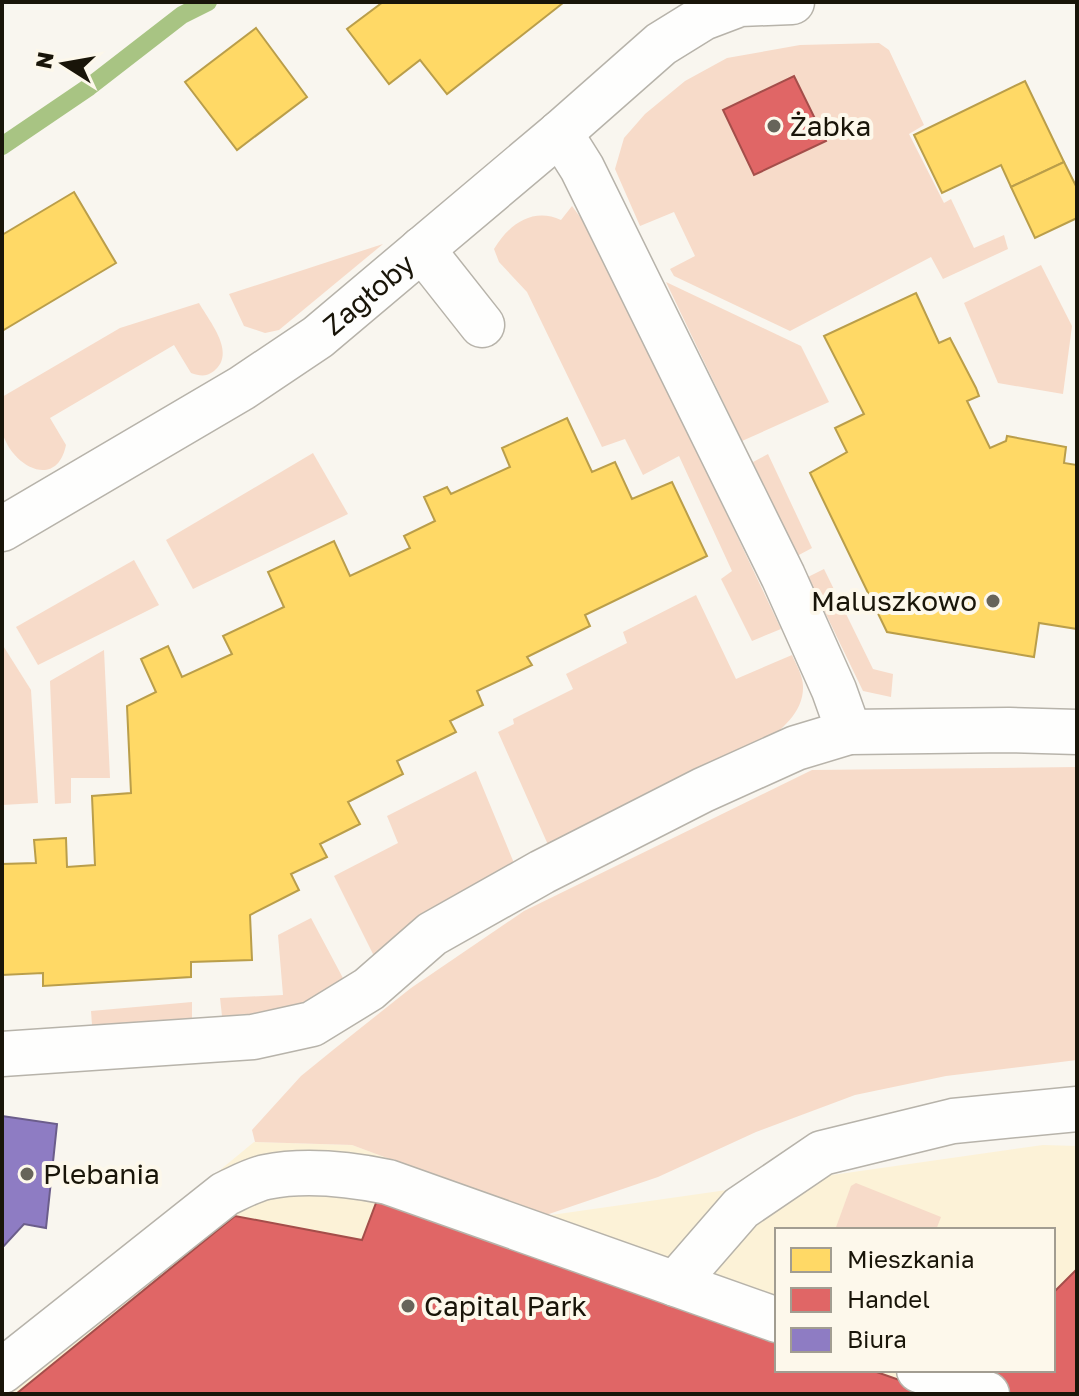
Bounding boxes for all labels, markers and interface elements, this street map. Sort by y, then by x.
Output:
north arrow [24,24,104,104]
text: N [29,49,59,71]
place label: Żabka [790,109,871,142]
marker: Żabka [765,117,783,135]
street label: Zagłoby [316,246,421,342]
place label: Maluszkowo [811,584,977,617]
marker: Maluszkowo [984,592,1002,610]
place label: Plebania [43,1157,160,1190]
marker: Plebania [18,1165,36,1183]
legend [775,1228,1055,1372]
text: Mieszkania [847,1244,975,1273]
text: Handel [847,1284,930,1313]
place label: Capital Park [424,1289,587,1322]
marker: Capital Park [399,1297,417,1315]
text: Biura [847,1324,907,1353]

